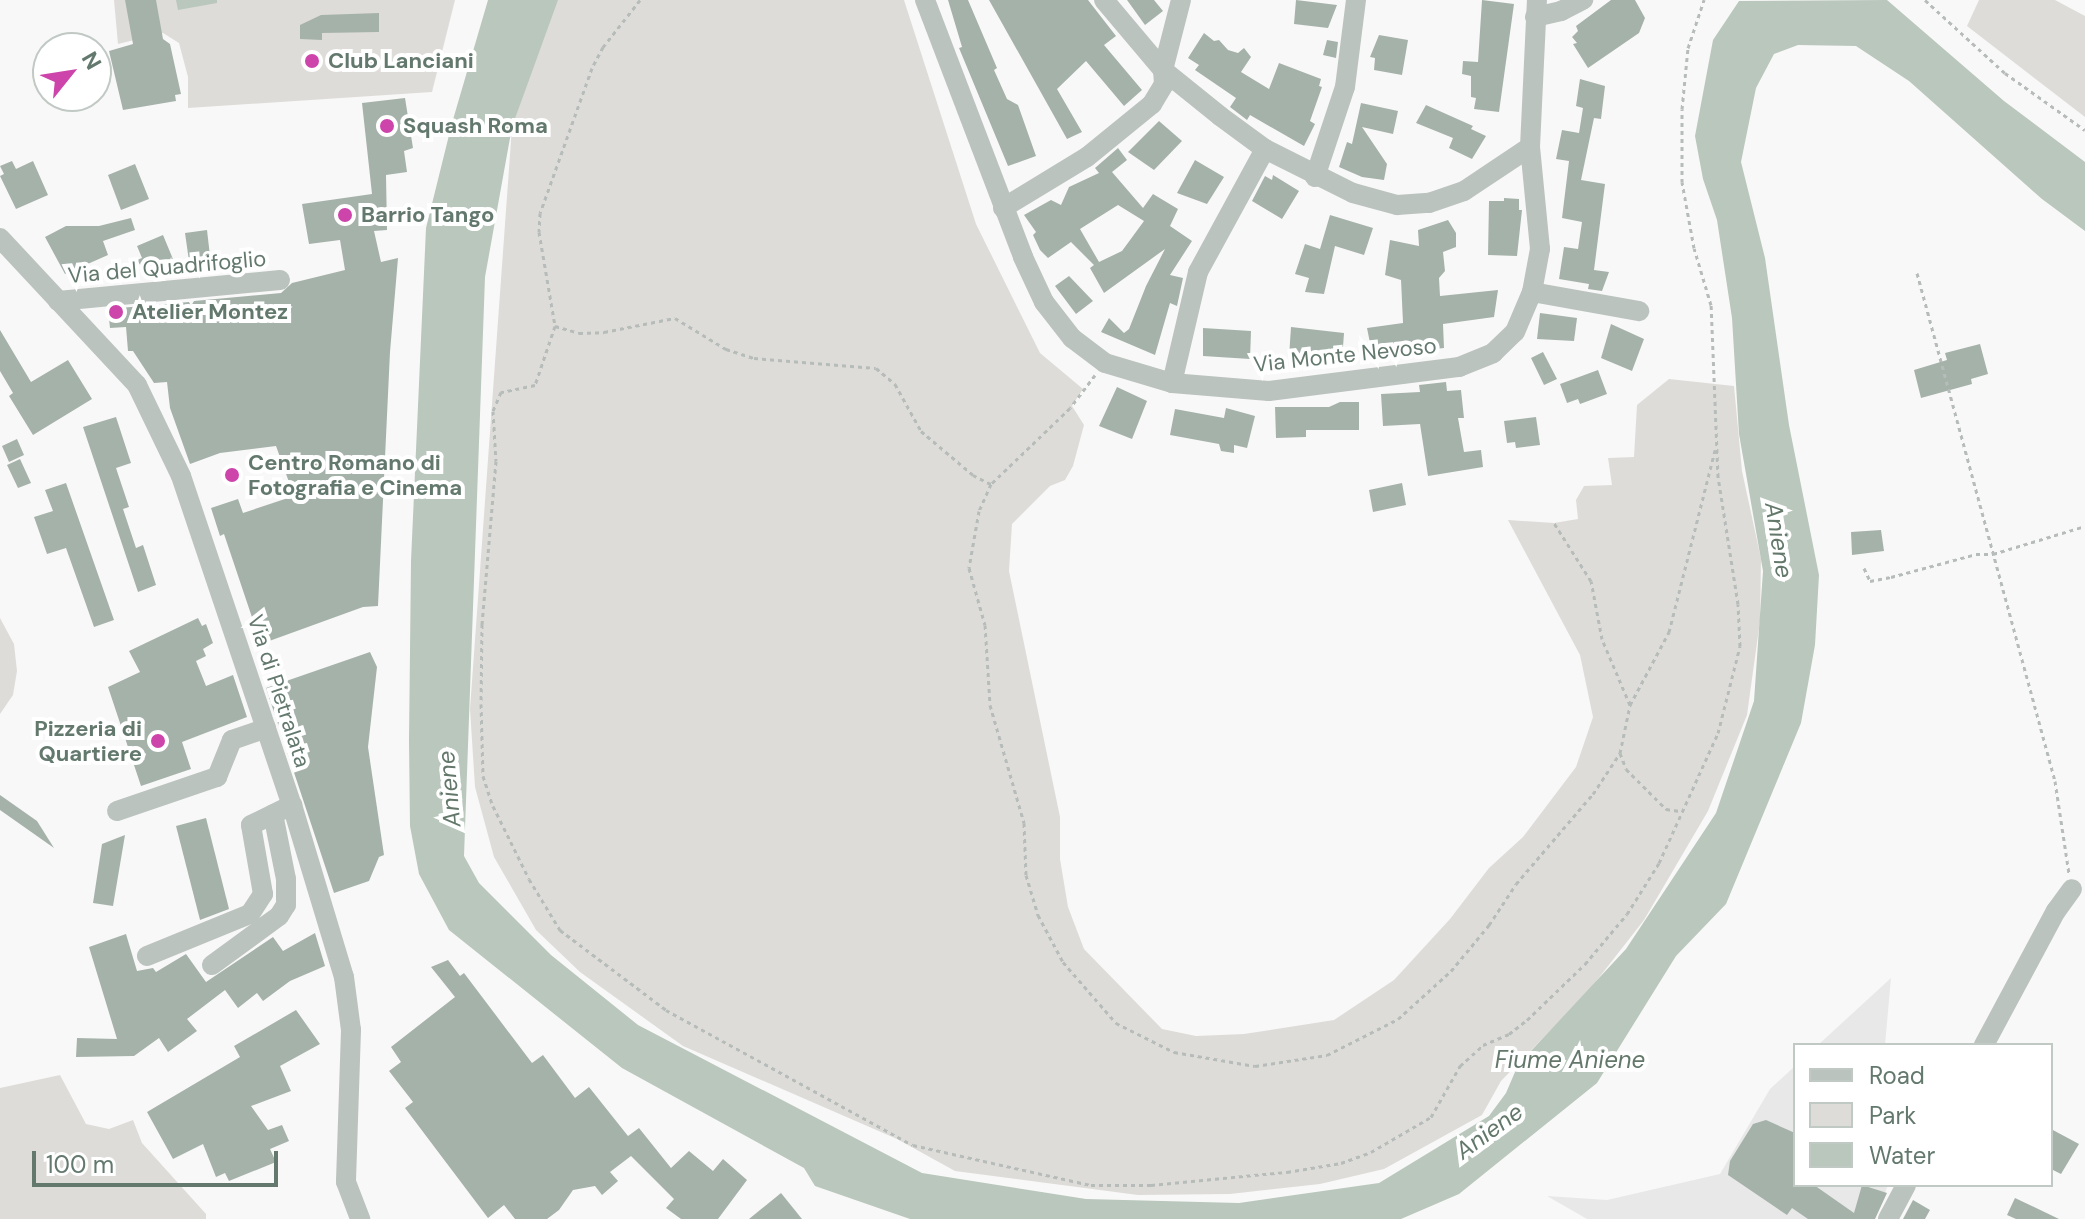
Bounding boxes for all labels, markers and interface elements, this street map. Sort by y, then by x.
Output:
north arrow [32,32,112,112]
text: N [75,47,108,75]
place label: Club Lanciani [328,48,474,74]
marker: Club Lanciani [303,52,321,70]
place label: Squash Roma [403,113,548,139]
marker: Squash Roma [378,117,396,135]
place label: Barrio Tango [361,202,494,228]
marker: Barrio Tango [336,206,354,224]
street label: Via del Quadrifoglio [67,245,267,289]
place label: Atelier Montez [132,299,288,325]
marker: Atelier Montez [107,303,125,321]
street label: Via Monte Nevoso [1252,332,1438,378]
place label: Centro Romano di Fotografia e Cinema [248,449,462,500]
marker: Centro Romano di Fotografia e Cinema [223,466,241,484]
water label: Aniene [1759,500,1799,580]
street label: Via di Pietralata [242,611,316,771]
place label: Pizzeria di Quartiere [34,715,142,766]
marker: Pizzeria di Quartiere [149,732,167,750]
water label: Aniene [431,750,467,828]
legend [1793,1043,2053,1187]
water label: Fiume Aniene [1495,1046,1645,1074]
text: Road [1869,1060,1925,1091]
water label: Aniene [1450,1097,1528,1165]
text: Park [1869,1100,1916,1131]
scale bar [36,1135,282,1185]
text: Water [1869,1140,1935,1171]
text: 100 m [46,1149,114,1180]

